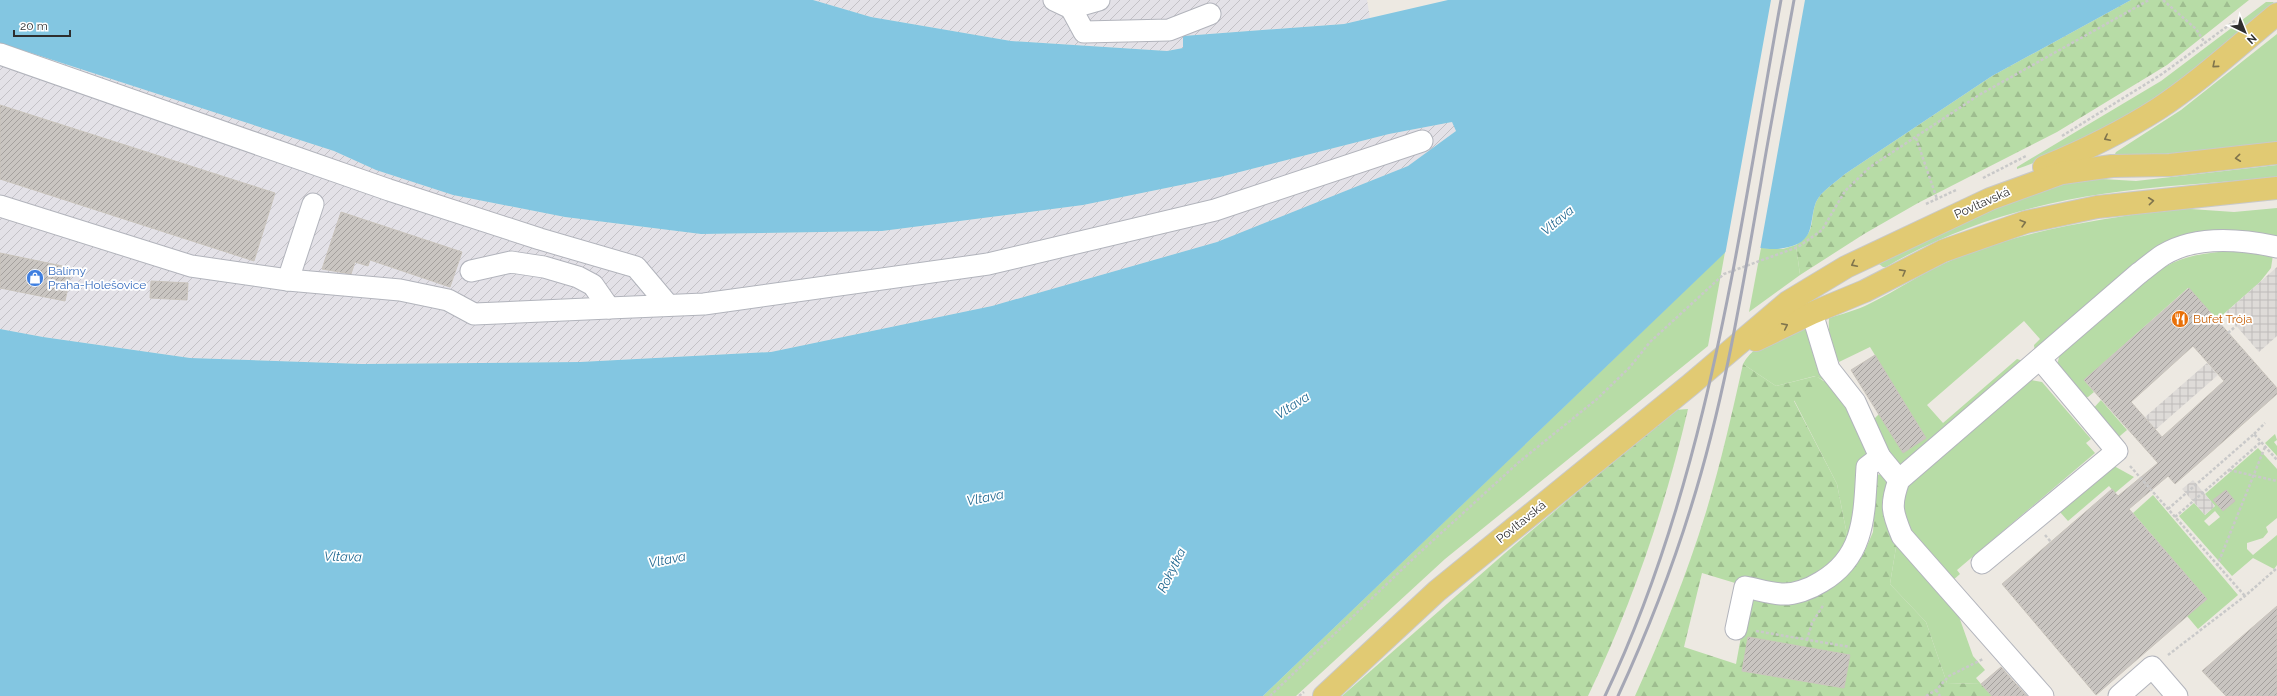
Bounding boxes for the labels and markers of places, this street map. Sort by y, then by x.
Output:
place label: Balírny Praha-Holešovice [48,264,146,292]
shop icon: Balírny Praha-Holešovice [25,268,45,288]
restaurant icon: Bufet Trója [2170,309,2190,329]
place label: Bufet Trója [2193,312,2252,326]

